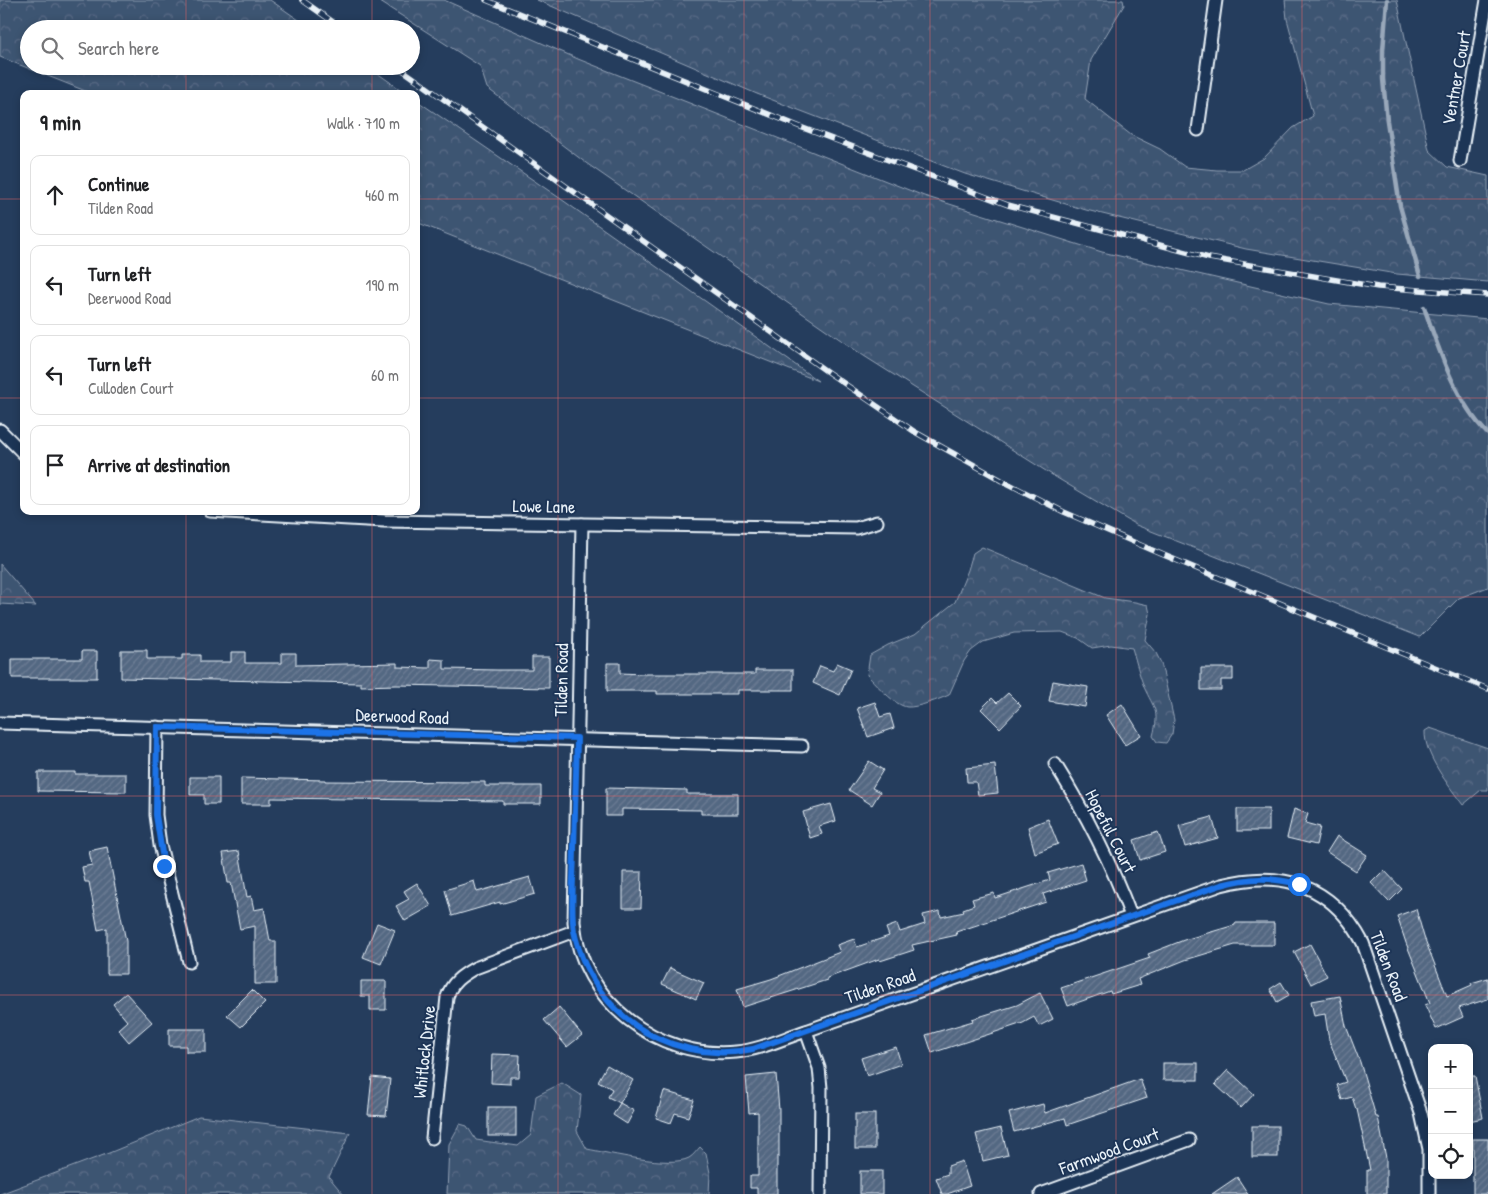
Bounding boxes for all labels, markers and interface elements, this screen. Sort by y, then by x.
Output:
search box [20,20,420,75]
street label: Ventner Court [1435,28,1477,127]
icon: search [38,34,66,62]
text: Search here [78,35,159,61]
text: 9 min [40,108,81,137]
text: Walk · 710 m [327,112,400,134]
text: Continue [88,171,149,197]
icon: ahead [41,181,69,209]
text: 460 m [365,184,399,206]
text: Tilden Road [88,197,153,219]
text: Turn left [88,261,151,287]
icon: left [41,271,69,299]
text: 190 m [366,274,399,296]
text: Deerwood Road [88,287,171,309]
text: Turn left [88,351,151,377]
icon: left [41,361,69,389]
text: 60 m [371,364,399,386]
text: Culloden Court [88,377,173,399]
icon: arrive [41,451,69,479]
text: Arrive at destination [88,452,230,478]
street label: Lowe Lane [512,493,576,519]
street label: Tilden Road [548,643,574,717]
street label: Deerwood Road [355,702,449,730]
street label: Hopeful Court [1079,785,1143,878]
route end [153,855,176,878]
route start [1288,873,1311,896]
street label: Tilden Road [1364,927,1414,1005]
street label: Tilden Road [841,962,919,1010]
street label: Whitlock Drive [407,1004,441,1100]
map controls [1428,1044,1473,1179]
button: + [1428,1044,1473,1089]
button: − [1428,1089,1473,1134]
street label: Farmwood Court [1055,1121,1163,1181]
button: locate [1428,1134,1473,1179]

